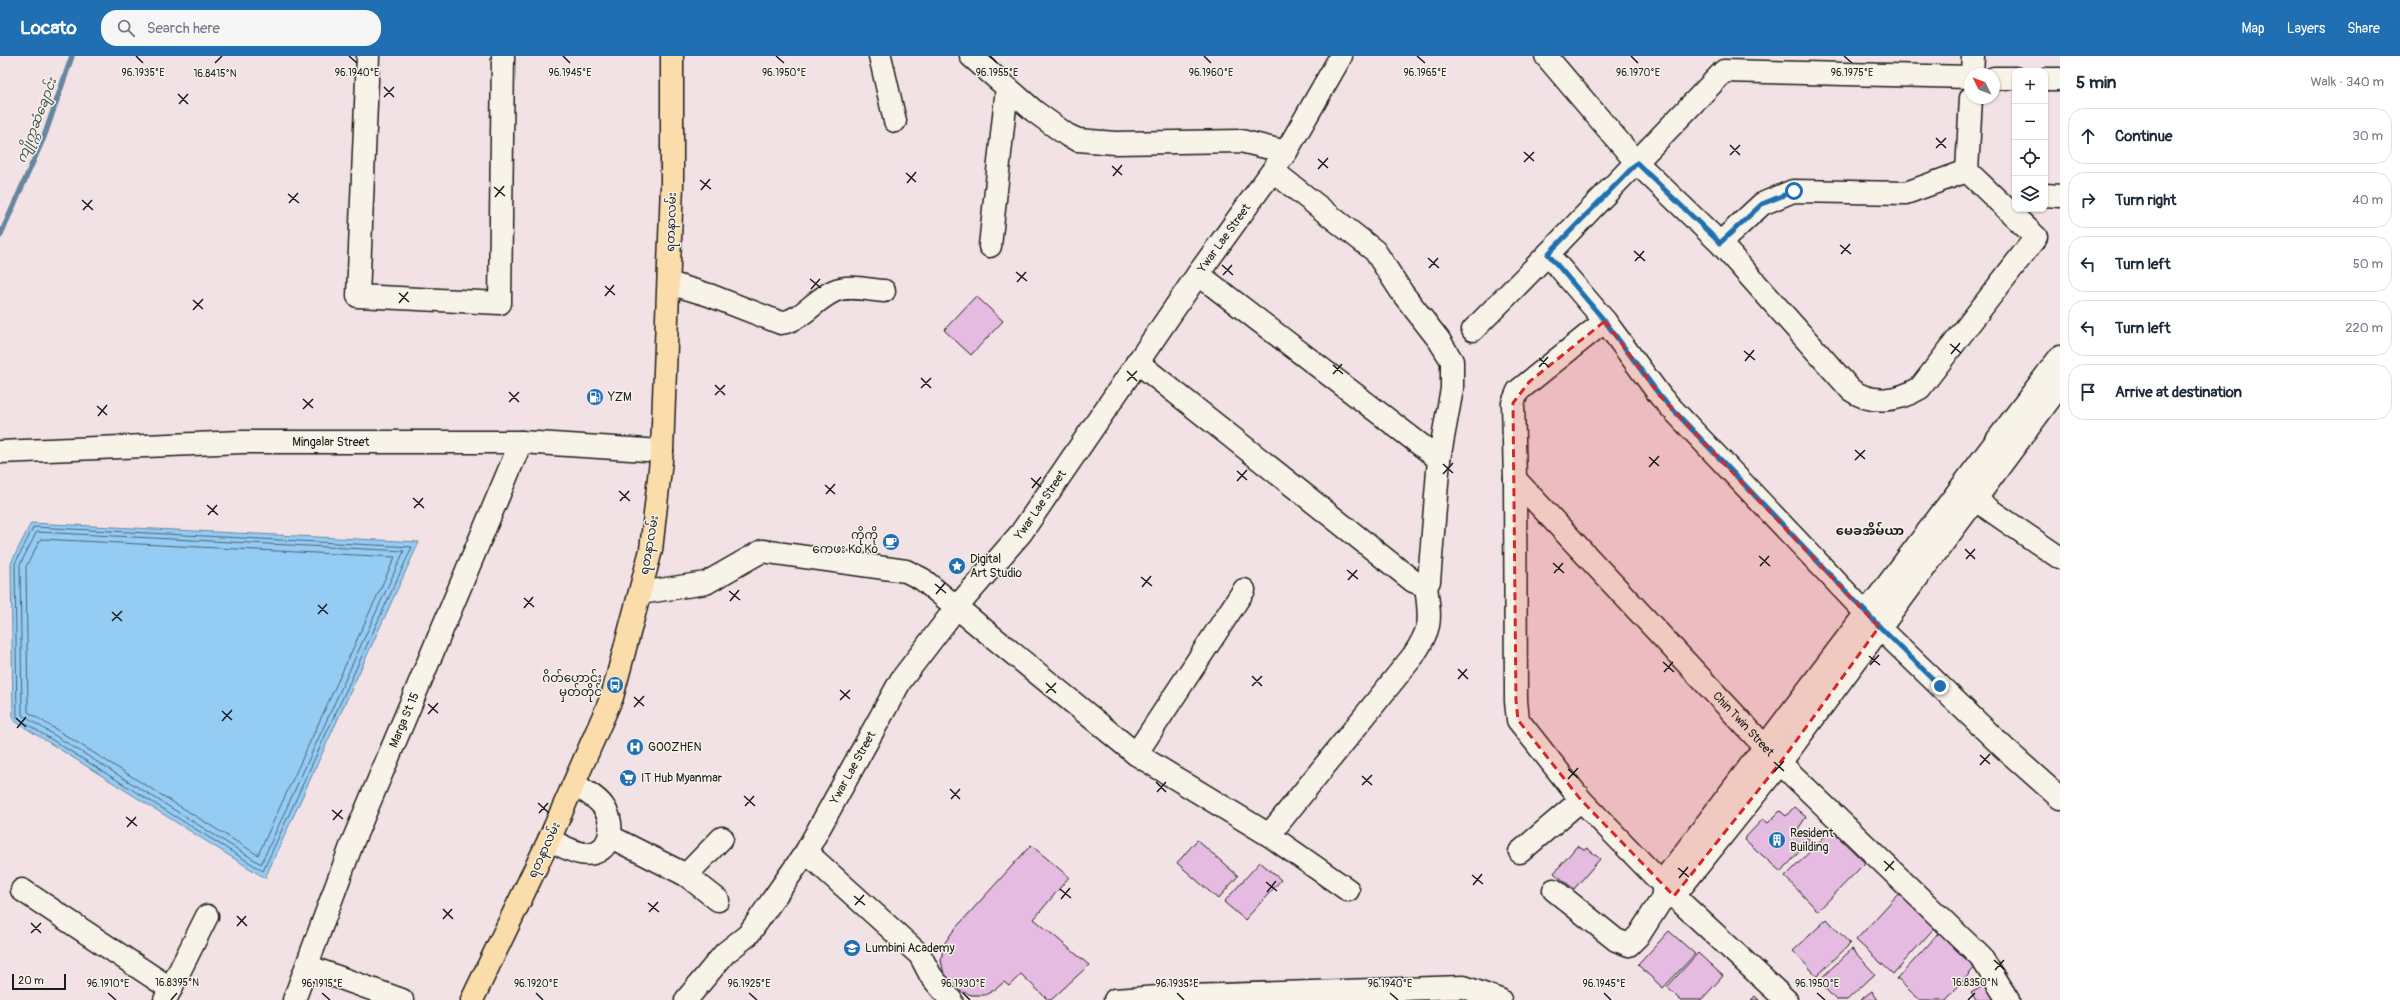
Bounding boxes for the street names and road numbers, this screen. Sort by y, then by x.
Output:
street label: ရတနာလမ်း [661,192,682,252]
street label: Ywar Lae Street [1194,201,1254,276]
street label: Mingalar Street [292,435,369,450]
street label: Ywar Lae Street [1011,467,1070,544]
street label: ရတနာလမ်း [635,514,664,576]
street label: Chin Twin Street [1709,689,1777,760]
street label: Marga St 15 [386,690,423,750]
street label: Ywar Lae Street [826,729,879,808]
street label: ရတနာလမ်း [523,819,566,881]

